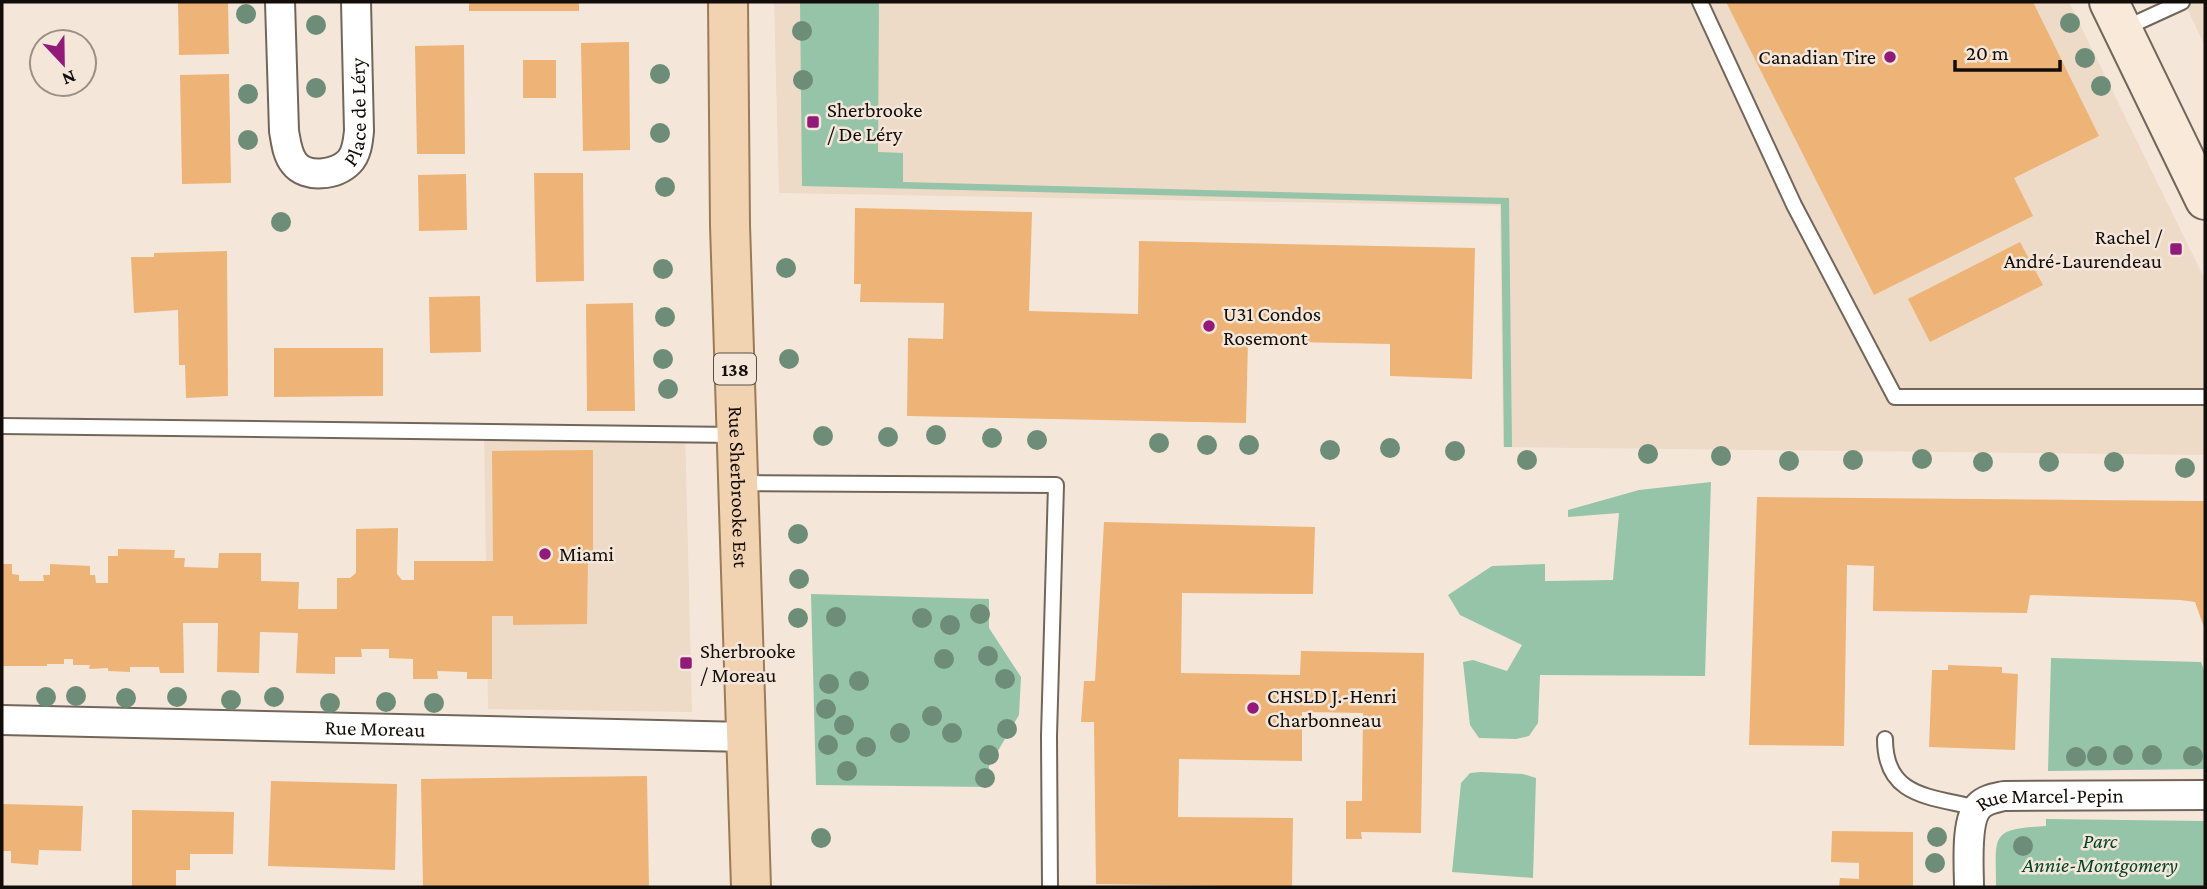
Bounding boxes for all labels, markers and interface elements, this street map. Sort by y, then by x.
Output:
north arrow [28,28,98,98]
scale bar [1955,28,2060,72]
text: 20 m [1966,41,2009,65]
place label: Canadian Tire [1758,45,1876,69]
marker: Canadian Tire [1882,49,1898,65]
street label: Place de Léry [338,57,371,171]
text: N [59,66,79,90]
place label: Sherbrooke / De Léry [827,98,922,146]
marker: Sherbrooke / De Léry [805,114,821,130]
place label: Rachel / André-Laurendeau [2004,225,2162,273]
marker: Rachel / André-Laurendeau [2168,241,2184,257]
place label: U31 Condos Rosemont [1223,302,1321,350]
marker: U31 Condos Rosemont [1201,318,1217,334]
road number: 138 [714,354,756,384]
street label: Rue Sherbrooke Est [724,406,753,569]
place label: Miami [559,542,615,566]
marker: Miami [537,546,553,562]
place label: Sherbrooke / Moreau [700,639,795,687]
marker: Sherbrooke / Moreau [678,655,694,671]
place label: CHSLD J.-Henri Charbonneau [1267,684,1397,732]
marker: CHSLD J.-Henri Charbonneau [1245,700,1261,716]
street label: Rue Moreau [324,715,426,742]
street label: Rue Marcel-Pepin [1971,783,2124,816]
park label: Parc Annie-Montgomery [2021,829,2178,877]

